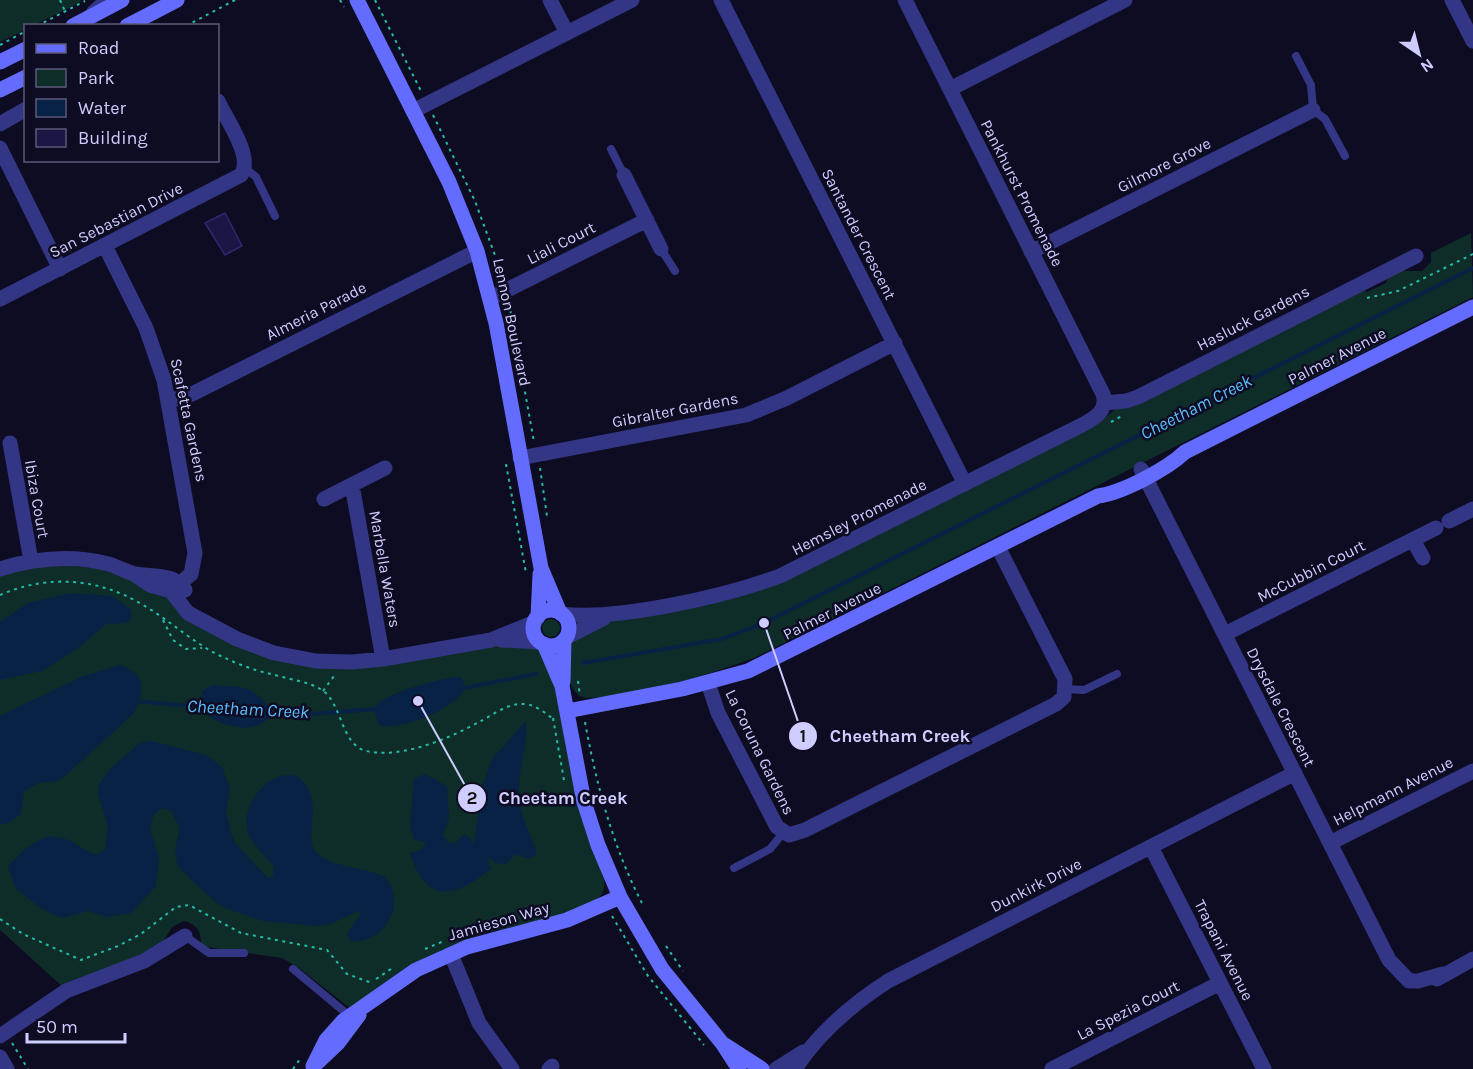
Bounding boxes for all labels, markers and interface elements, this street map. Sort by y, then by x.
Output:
legend [24,24,219,162]
north arrow [1389,24,1449,84]
text: Road [78,37,119,59]
text: N [1417,55,1437,77]
text: Park [78,67,115,89]
text: Water [78,97,126,119]
street label: Pankhurst Promenade [977,116,1067,270]
text: Building [78,127,148,149]
street label: Gilmore Grove [1114,133,1214,197]
street label: Santander Crescent [818,165,900,303]
street label: San Sebastian Drive [46,178,186,262]
street label: Liali Court [524,218,598,268]
street label: Lennon Boulevard [489,256,535,388]
street label: Almeria Parade [263,278,369,344]
street label: Hasluck Gardens [1194,281,1312,355]
street label: Palmer Avenue [1285,323,1389,389]
street label: Scafetta Gardens [167,357,211,483]
water label: Cheetham Creek [1137,369,1256,445]
street label: Gibralter Gardens [610,388,740,432]
street label: Ibiza Court [21,458,53,540]
street label: Hemsley Promenade [788,475,930,559]
street label: Marbella Waters [365,509,405,629]
street label: McCubbin Court [1254,536,1368,606]
street label: Palmer Avenue [780,578,884,644]
street label: Drysdale Crescent [1243,644,1319,770]
street label: La Coruna Gardens [721,686,799,818]
water label: Cheetham Creek [186,695,310,723]
callout: Cheetham Creek [788,718,982,754]
text: 1 [800,725,806,747]
text: Cheetham Creek [830,725,971,747]
street label: Helpmann Avenue [1330,753,1456,829]
callout: Cheetam Creek [457,780,640,816]
text: 2 [467,787,477,809]
text: Cheetam Creek [498,787,628,809]
street label: Dunkirk Drive [987,854,1085,916]
street label: Trapani Avenue [1190,896,1258,1004]
street label: Jamieson Way [446,897,552,944]
street label: La Spezia Court [1074,976,1182,1044]
scale bar [27,1006,124,1044]
text: 50 m [36,1016,78,1038]

